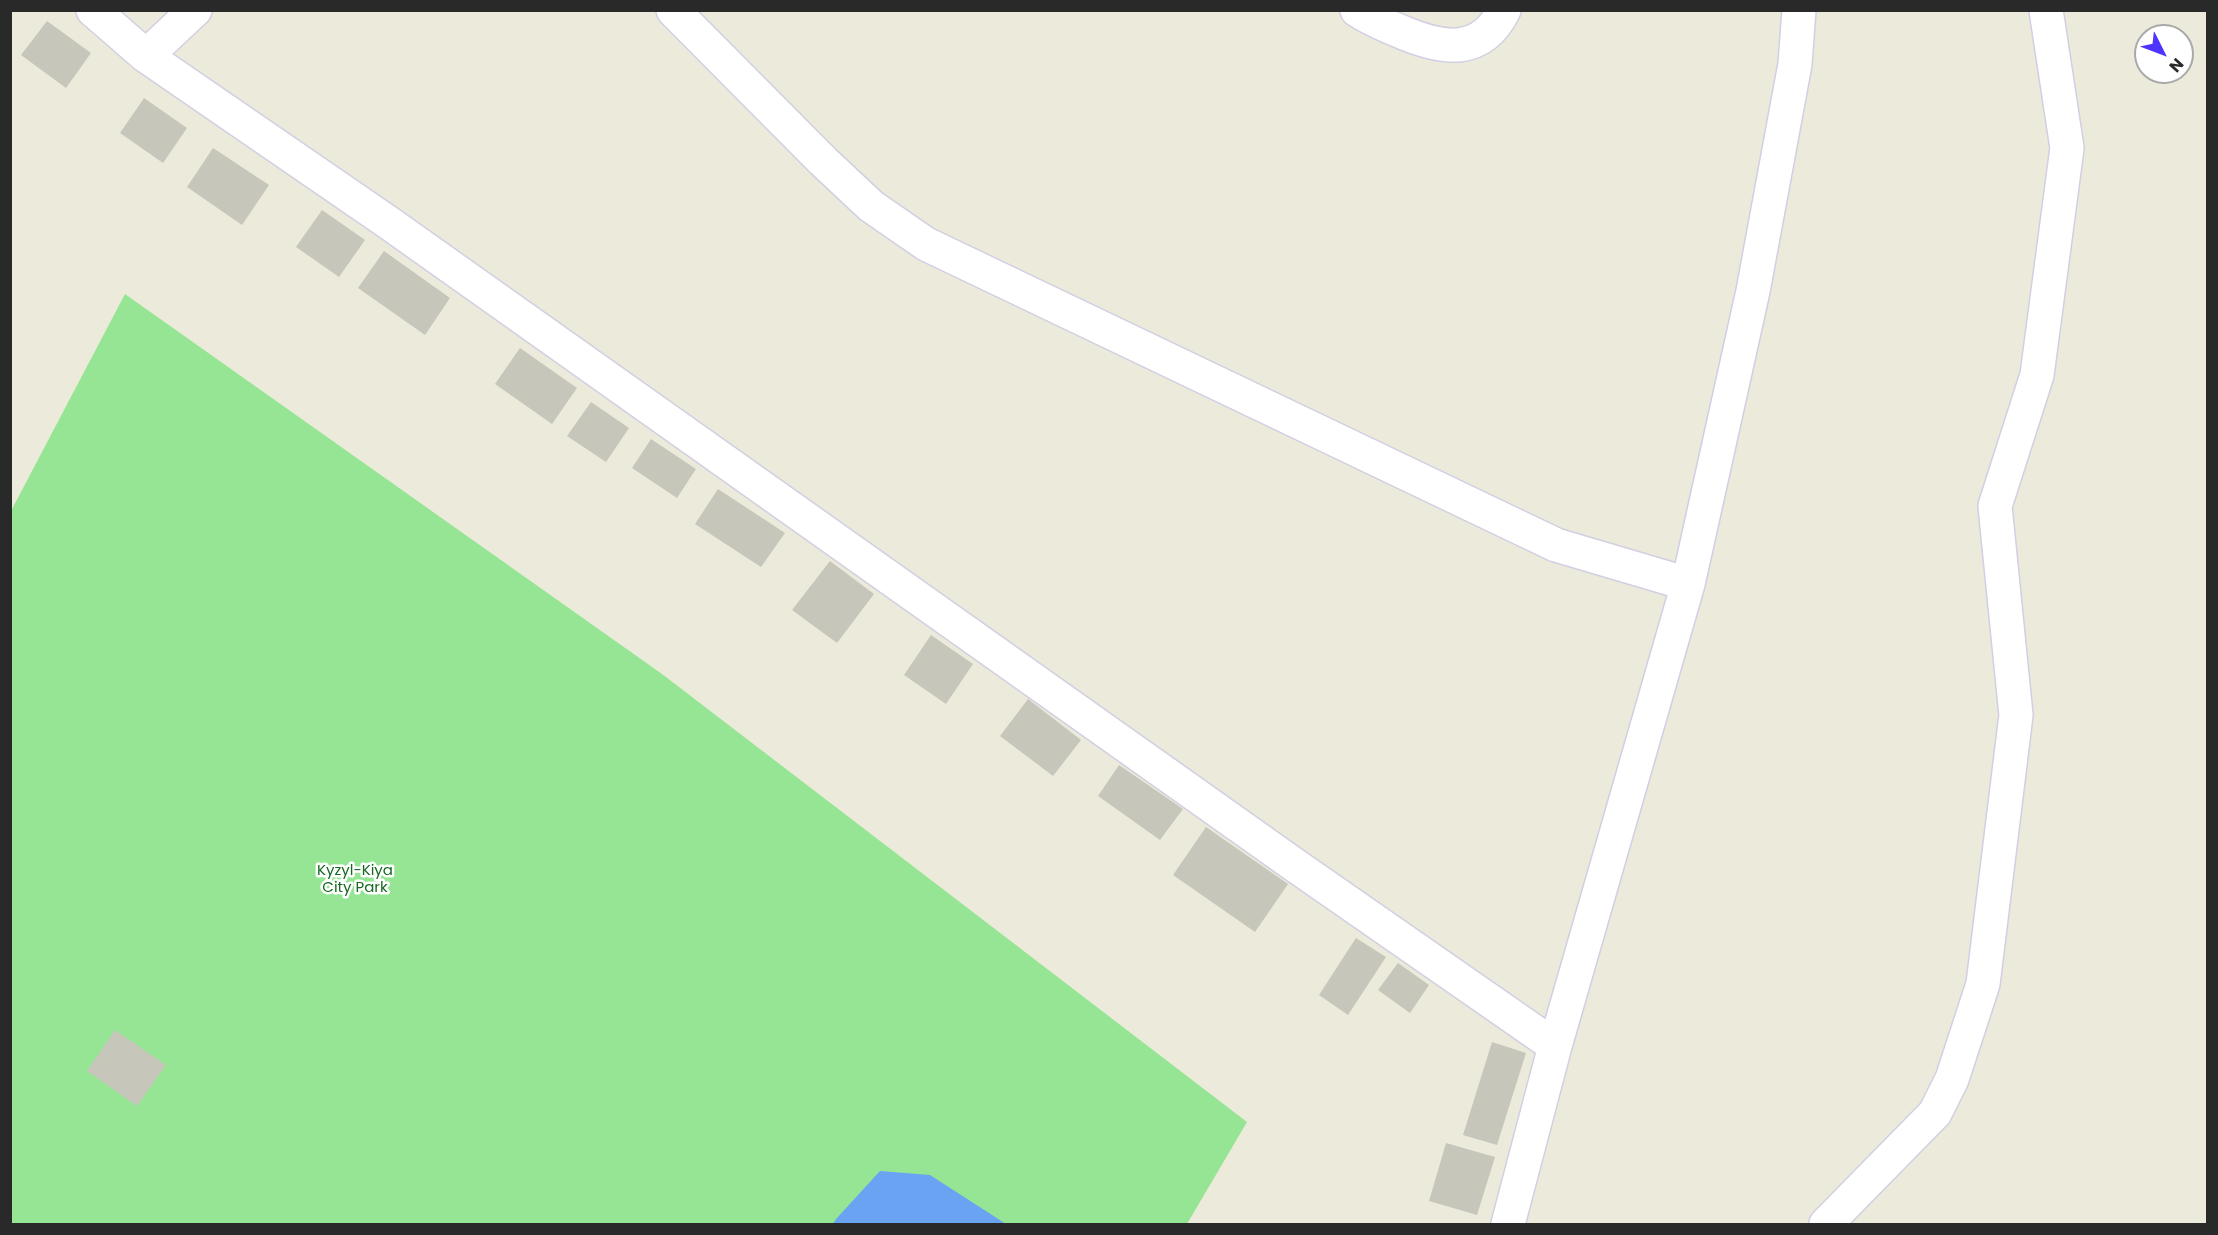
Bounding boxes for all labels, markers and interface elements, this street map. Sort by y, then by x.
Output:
north arrow [2134,24,2194,84]
text: N [2164,53,2189,77]
park label: Kyzyl-Kiya City Park [317,862,393,897]

